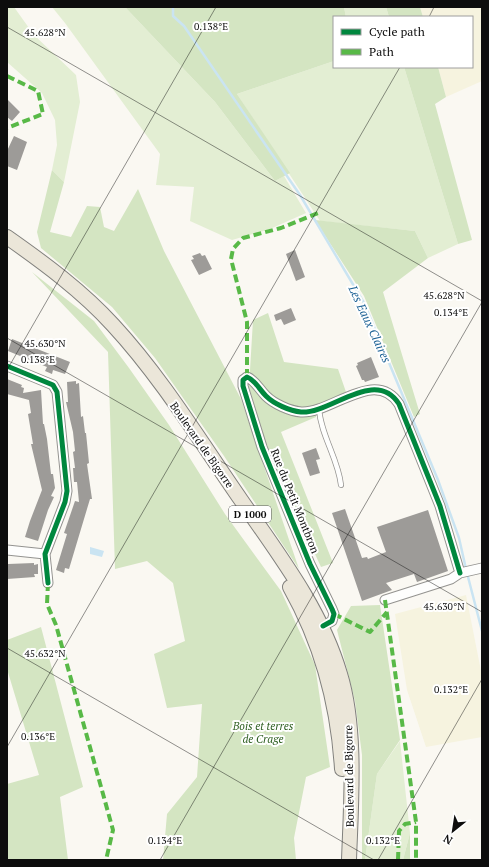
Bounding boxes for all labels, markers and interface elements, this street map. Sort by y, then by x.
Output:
legend [333,16,473,68]
text: 0.138°E [194,20,228,33]
text: Cycle path [369,24,425,39]
text: 45.628°N [25,26,66,39]
text: Path [369,44,394,59]
water label: Les Eaux Claires [345,282,394,365]
text: 45.628°N [424,289,465,302]
text: 0.134°E [434,306,468,319]
text: 45.630°N [25,337,66,350]
text: 0.138°E [21,353,55,366]
street label: Boulevard de Bigorre [167,399,237,491]
street label: Rue du Petit Montbron [268,447,323,556]
road number: D 1000 [229,506,271,522]
text: 45.630°N [424,600,465,613]
text: 45.632°N [25,647,66,660]
text: 0.132°E [434,683,468,696]
park label: Bois et terres de Crage [232,719,294,746]
street label: Boulevard de Bigorre [341,724,357,827]
text: 0.136°E [21,730,55,743]
north arrow [433,811,473,851]
text: N [440,831,455,848]
text: 0.134°E [148,834,182,847]
text: 0.132°E [366,834,400,847]

